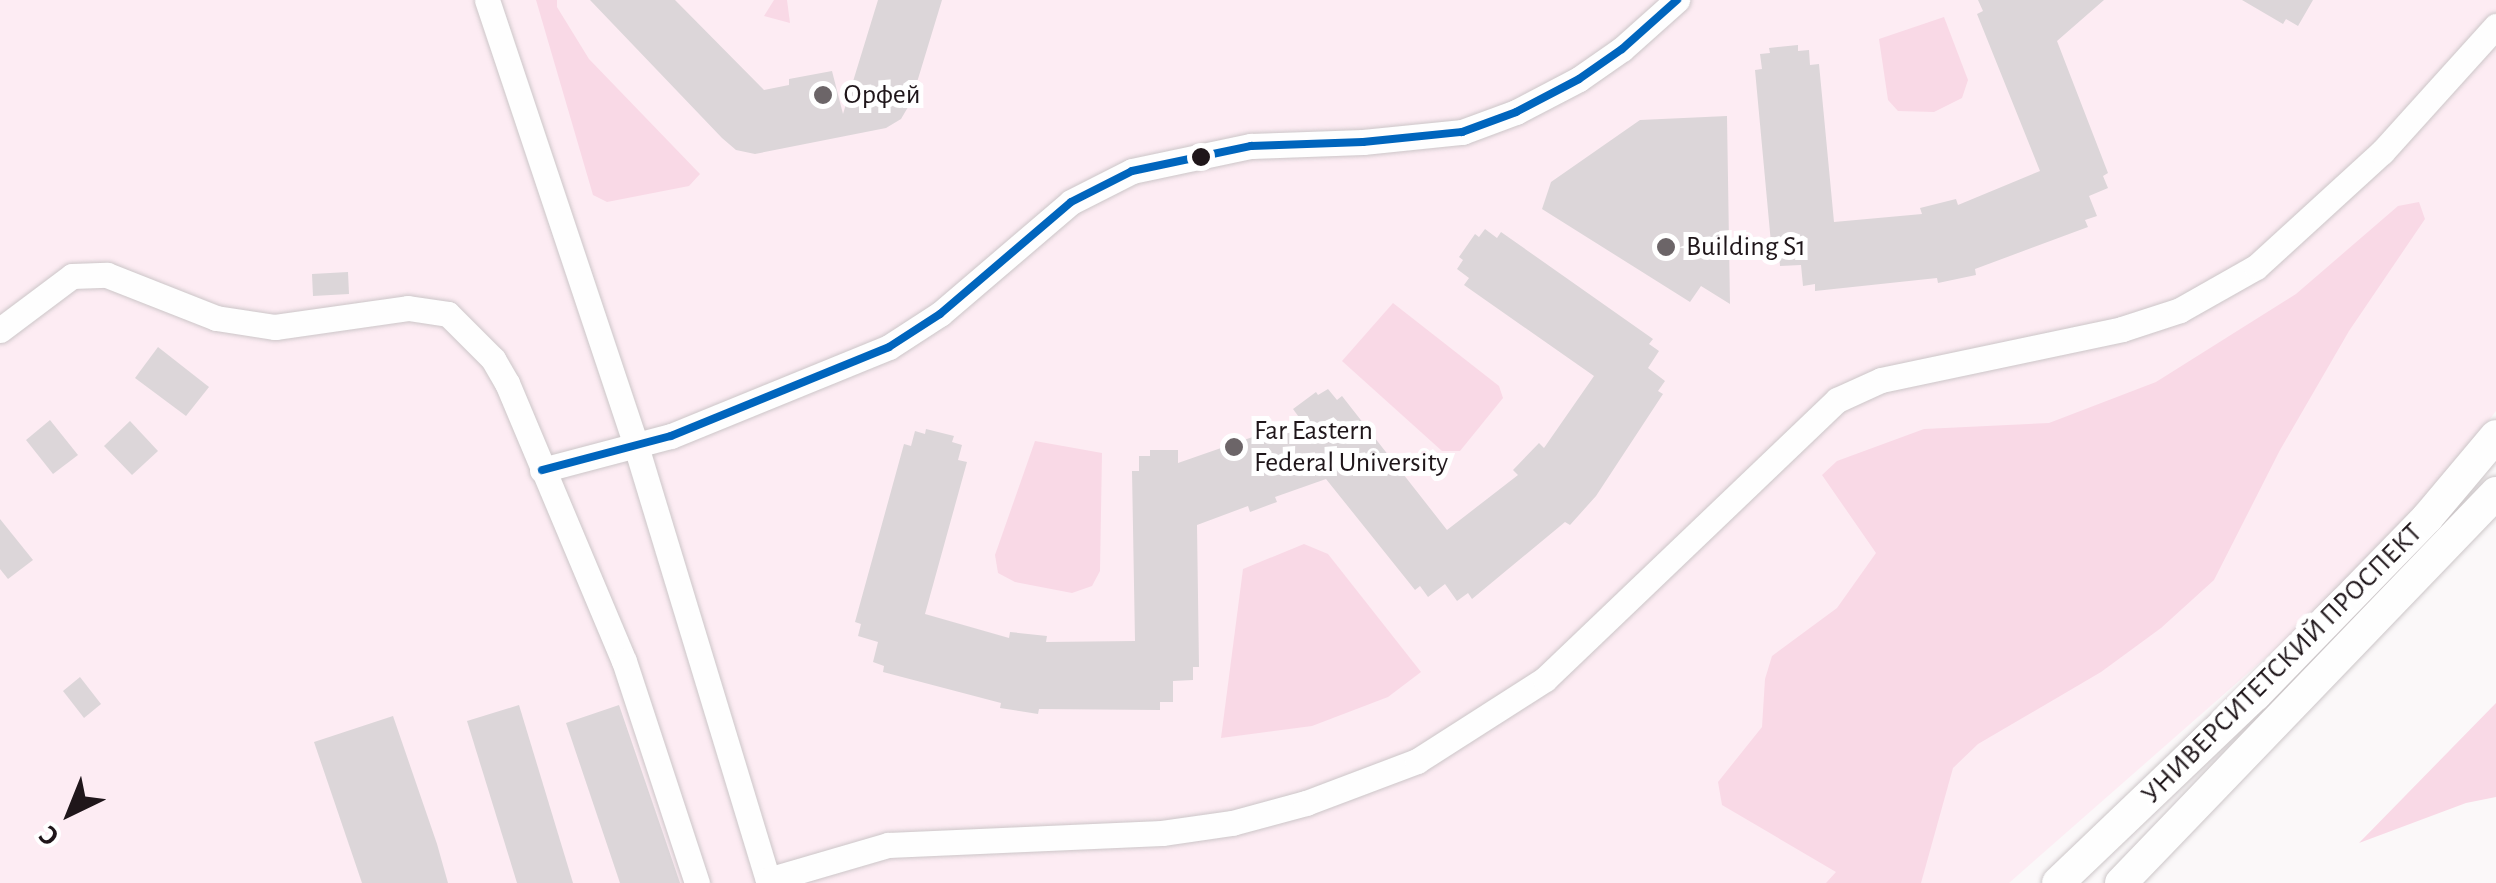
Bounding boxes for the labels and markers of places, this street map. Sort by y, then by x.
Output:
place label: Орфей [843,78,921,112]
marker: Орфей [812,84,834,106]
unlabelled marker [1191,147,1211,167]
place label: Building S1 [1686,230,1806,264]
marker: Building S1 [1655,236,1677,258]
place label: Far Eastern Federal University [1254,414,1448,480]
marker: Far Eastern Federal University [1223,436,1245,458]

